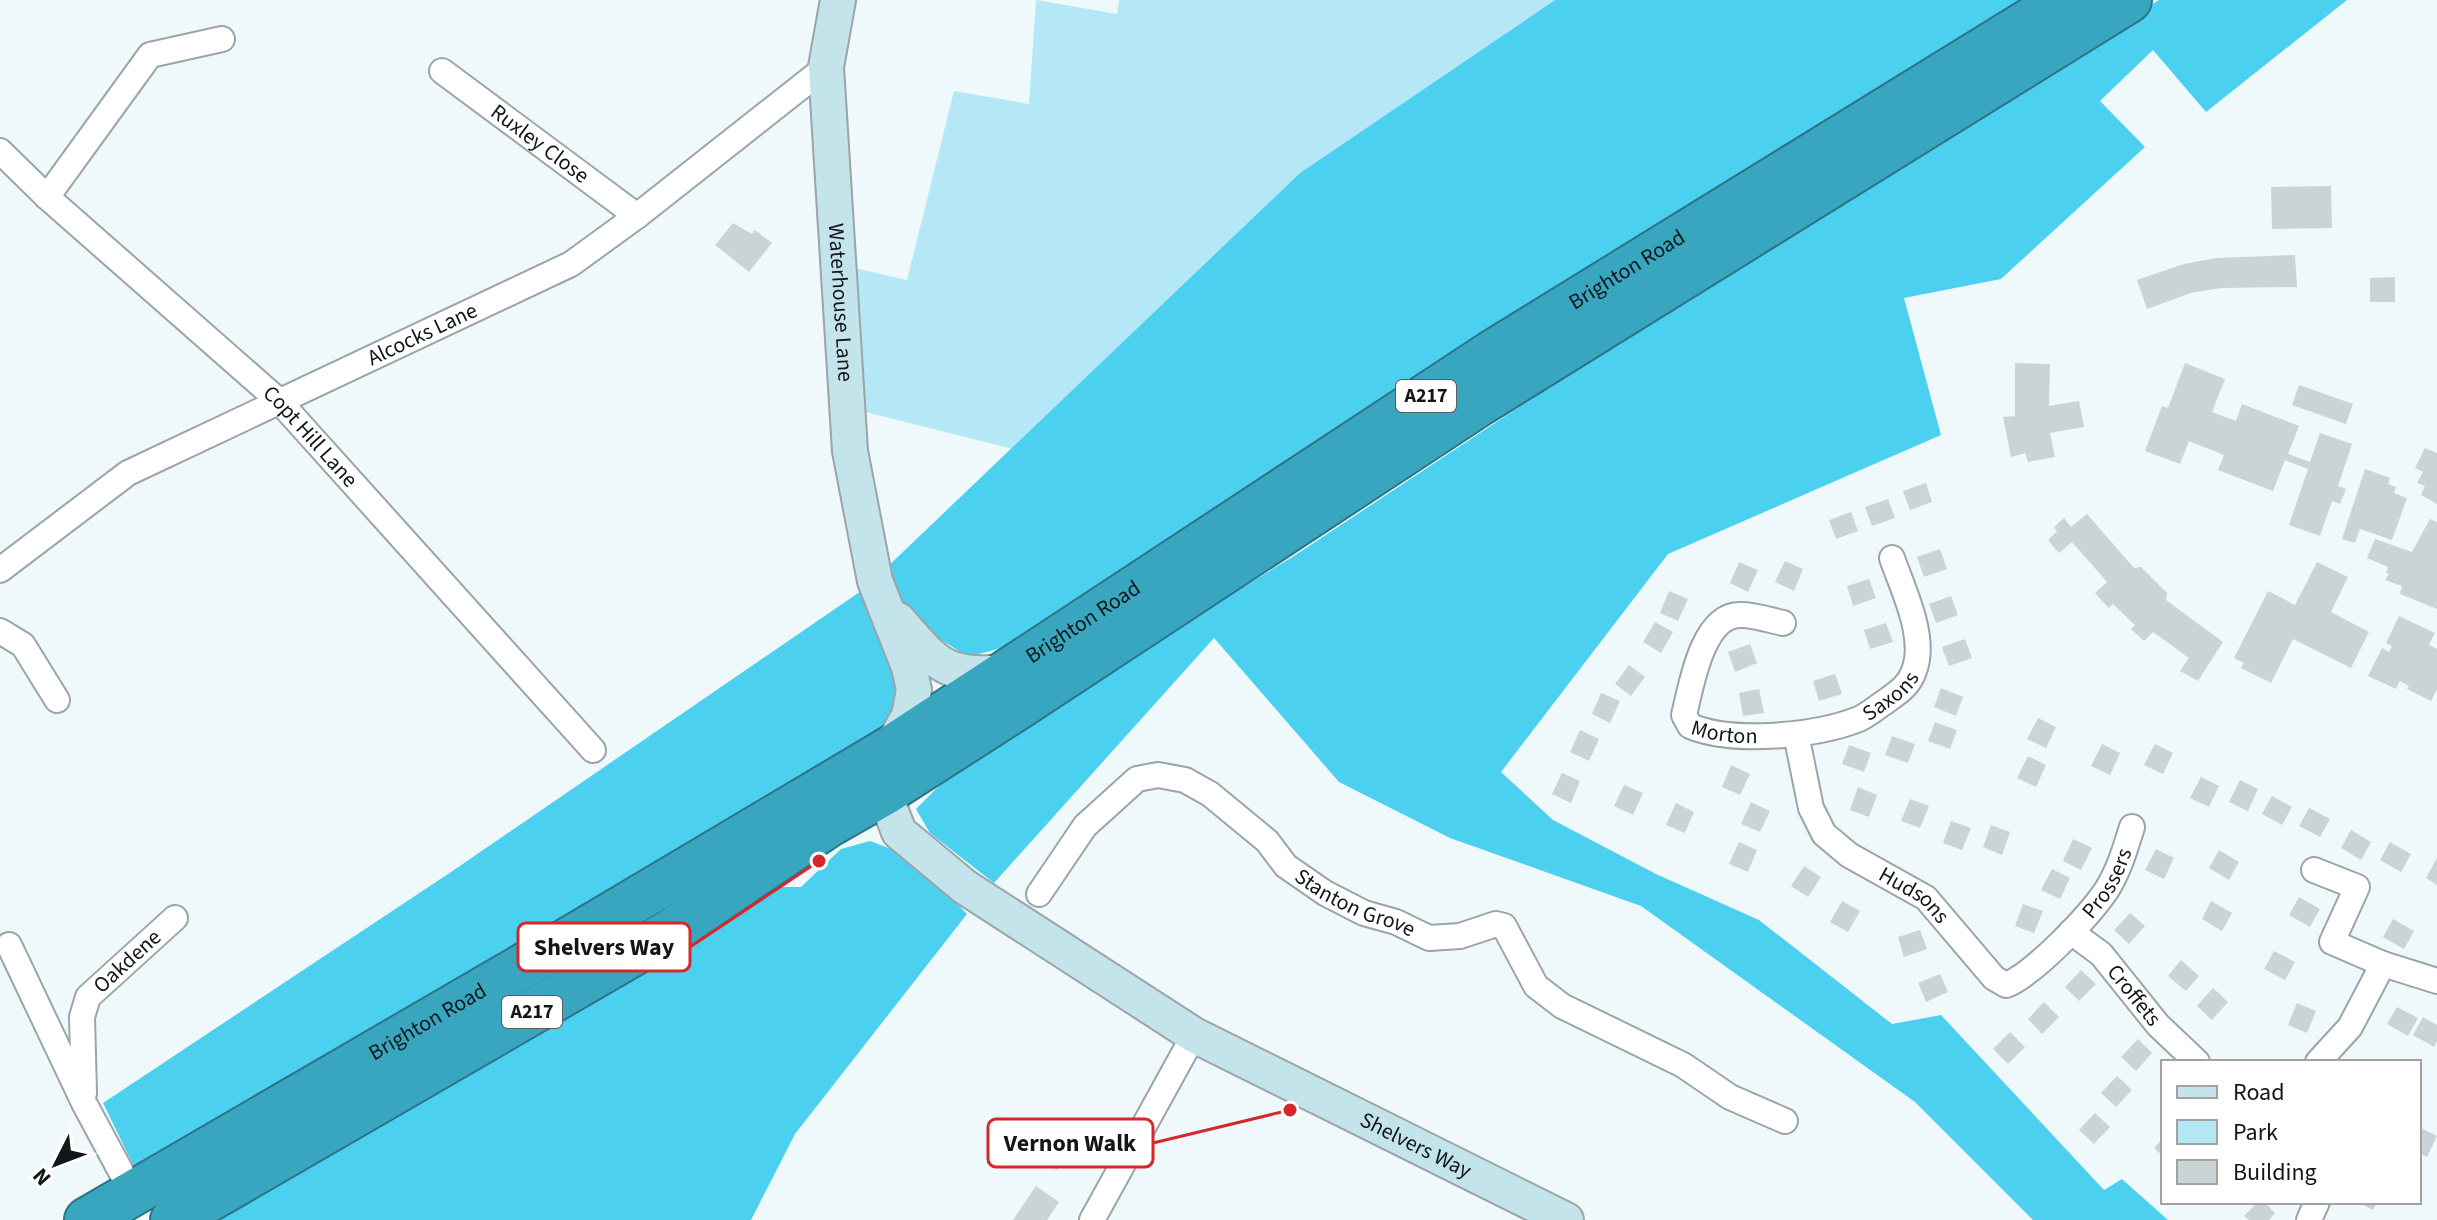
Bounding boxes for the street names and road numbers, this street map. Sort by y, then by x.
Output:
street label: Ruxley Close [484,96,596,191]
street label: Waterhouse Lane [820,222,862,383]
street label: Brighton Road [1562,222,1691,318]
street label: Alcocks Lane [362,294,483,374]
street label: Copt Hill Lane [256,378,366,495]
road number: A217 [1396,380,1456,412]
street label: Brighton Road [1019,572,1147,672]
street label: Saxons [1856,666,1927,729]
street label: Morton [1687,712,1758,752]
street label: Prossers [2074,844,2140,926]
street label: Hudsons [1873,859,1957,931]
street label: Stanton Grove [1288,861,1421,945]
street label: Oakdene [86,922,169,1001]
street label: Croffets [2099,957,2169,1033]
street label: Brighton Road [363,975,493,1069]
road number: A217 [502,996,562,1028]
street label: Shelvers Way [1354,1104,1478,1187]

